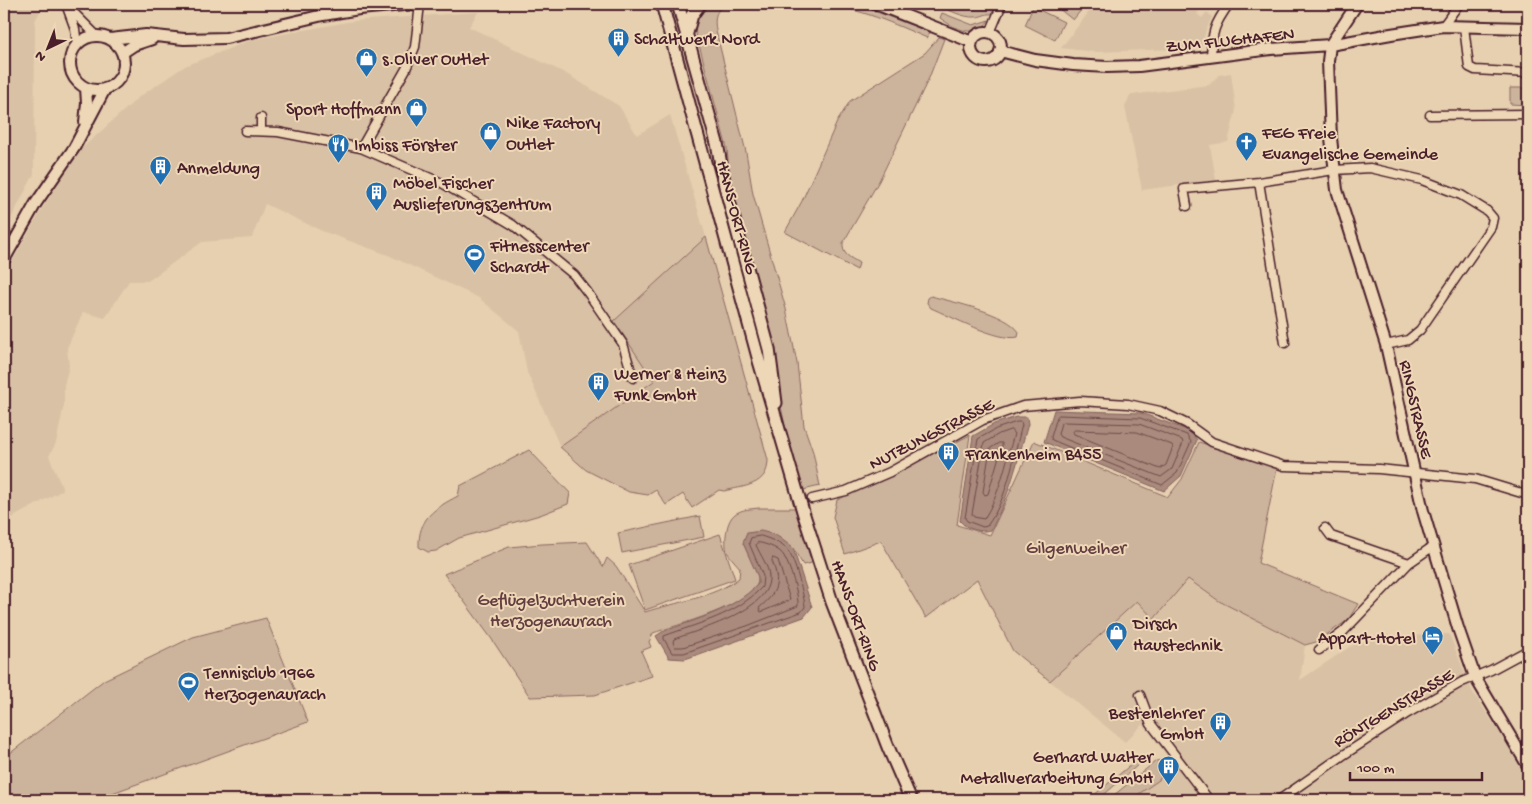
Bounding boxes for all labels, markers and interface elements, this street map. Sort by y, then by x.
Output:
north arrow [22,22,72,72]
street label: ZUM FLUGHAFEN [1165,24,1296,59]
building icon: Schaltwerk Nord [606,26,630,57]
place label: Schaltwerk Nord [634,30,761,51]
text: N [32,46,50,65]
shop icon: s.Oliver Outlet [354,46,378,77]
place label: s.Oliver Outlet [382,50,490,71]
shop icon: Sport Hoffmann [405,96,429,127]
place label: Sport Hoffmann [286,100,401,121]
place label: Nike Factory Outlet [506,114,601,156]
shop icon: Nike Factory Outlet [478,120,502,151]
place label: FEG Freie Evangelische Gemeinde [1261,124,1439,166]
church icon: FEG Freie Evangelische Gemeinde [1234,130,1258,161]
restaurant icon: Imbiss Förster [326,132,350,163]
place label: Imbiss Förster [354,136,458,157]
building icon: Anmeldung [149,155,173,186]
place label: Anmeldung [177,159,260,180]
street label: HANS-ORT-RING [710,159,761,277]
place label: Möbel Fischer Auslieferungszentrum [393,174,552,216]
building icon: Möbel Fischer Auslieferungszentrum [365,180,389,211]
place label: Fitnesscenter Schardt [489,237,590,279]
sports icon: Fitnesscenter Schardt [462,243,486,274]
street label: RINGSTRASSE [1393,358,1436,461]
place label: Werner & Heinz Funk GmbH [613,365,727,407]
building icon: Werner & Heinz Funk GmbH [586,371,610,402]
street label: NUTZUNGSTRASSE [866,394,999,476]
building icon: Frankenheim B455 [937,441,961,472]
place label: Frankenheim B455 [964,445,1102,466]
park label: Gilgenweiher [1026,539,1128,560]
street label: HANS-ORT-RING [825,558,885,675]
park label: Geflügelzuchtverein Herzogenaurach [478,591,625,633]
place label: Dirsch Haustechnik [1132,615,1223,657]
shop icon: Dirsch Haustechnik [1105,621,1129,652]
hotel icon: Appart-Hotel [1420,625,1444,656]
place label: Appart-Hotel [1318,629,1416,650]
place label: Tennisclub 1966 Herzogenaurach [203,664,326,706]
street label: RÖNTGENSTRASSE [1330,665,1459,753]
sports icon: Tennisclub 1966 Herzogenaurach [176,670,200,701]
place label: Bestenlehrer GmbH [1108,704,1206,746]
building icon: Bestenlehrer GmbH [1208,710,1232,741]
place label: Gerhard Walter Metallverarbeitung GmbH [961,748,1155,790]
scale bar [1350,749,1482,781]
building icon: Gerhard Walter Metallverarbeitung GmbH [1157,754,1181,785]
text: 100 m [1356,760,1395,778]

